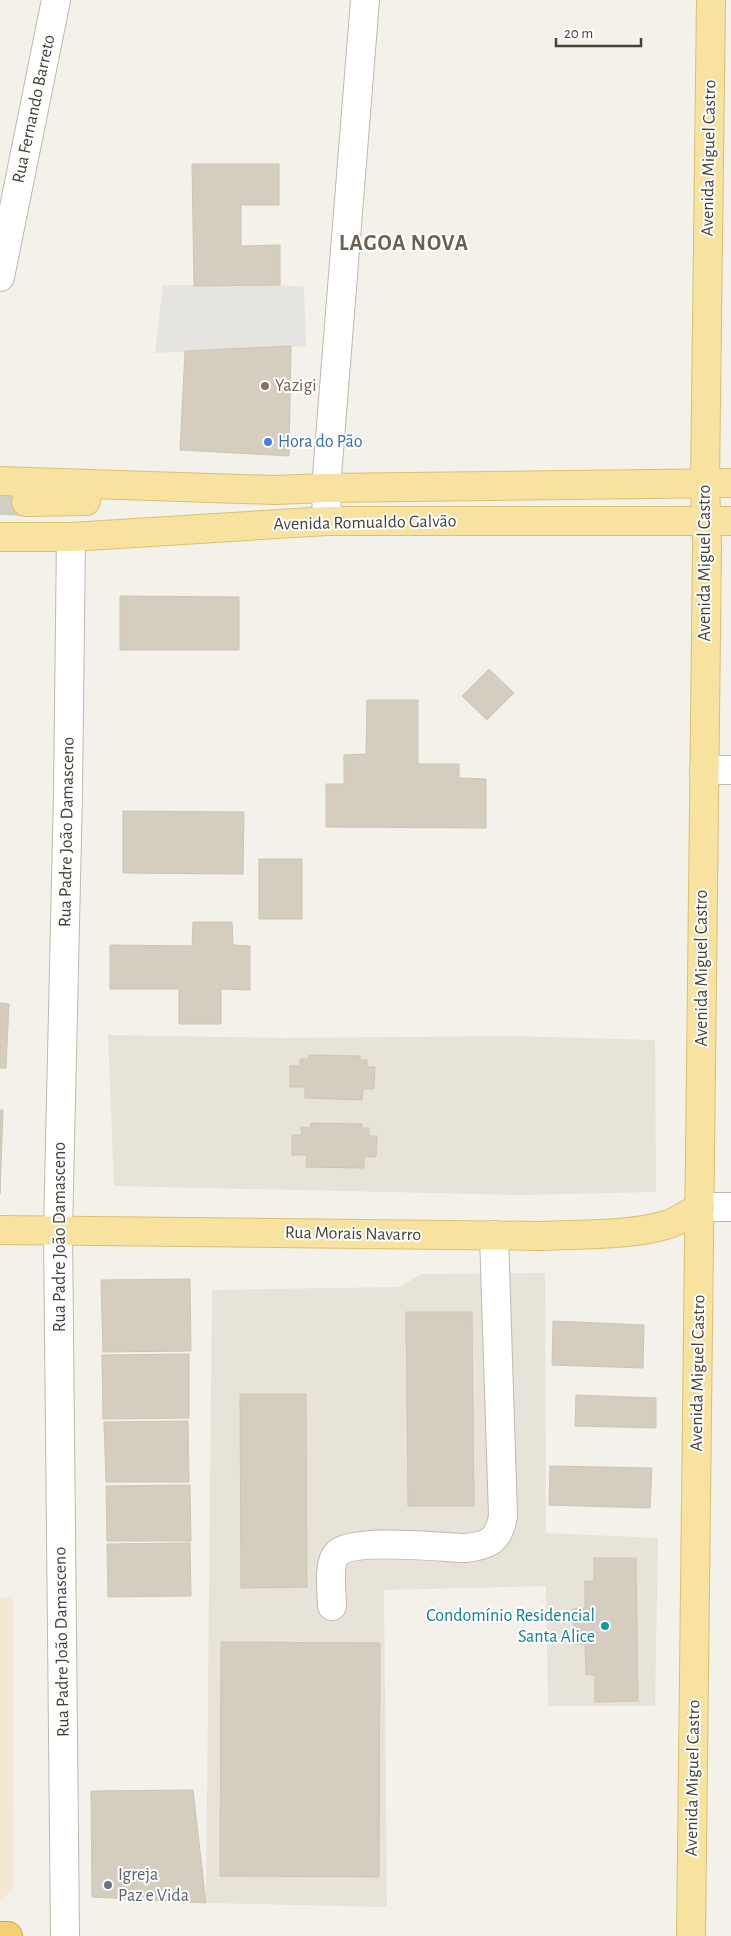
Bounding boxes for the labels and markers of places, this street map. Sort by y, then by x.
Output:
place label: Yazigi [275,377,317,395]
marker: Yazigi [259,380,271,392]
place label: Hora do Pão [278,433,363,451]
marker: Hora do Pão [262,436,274,448]
place label: Condomínio Residencial Santa Alice [426,1607,595,1646]
marker: Condomínio Residencial Santa Alice [599,1620,611,1632]
place label: Igreja Paz e Vida [118,1866,189,1905]
marker: Igreja Paz e Vida [102,1879,114,1891]

